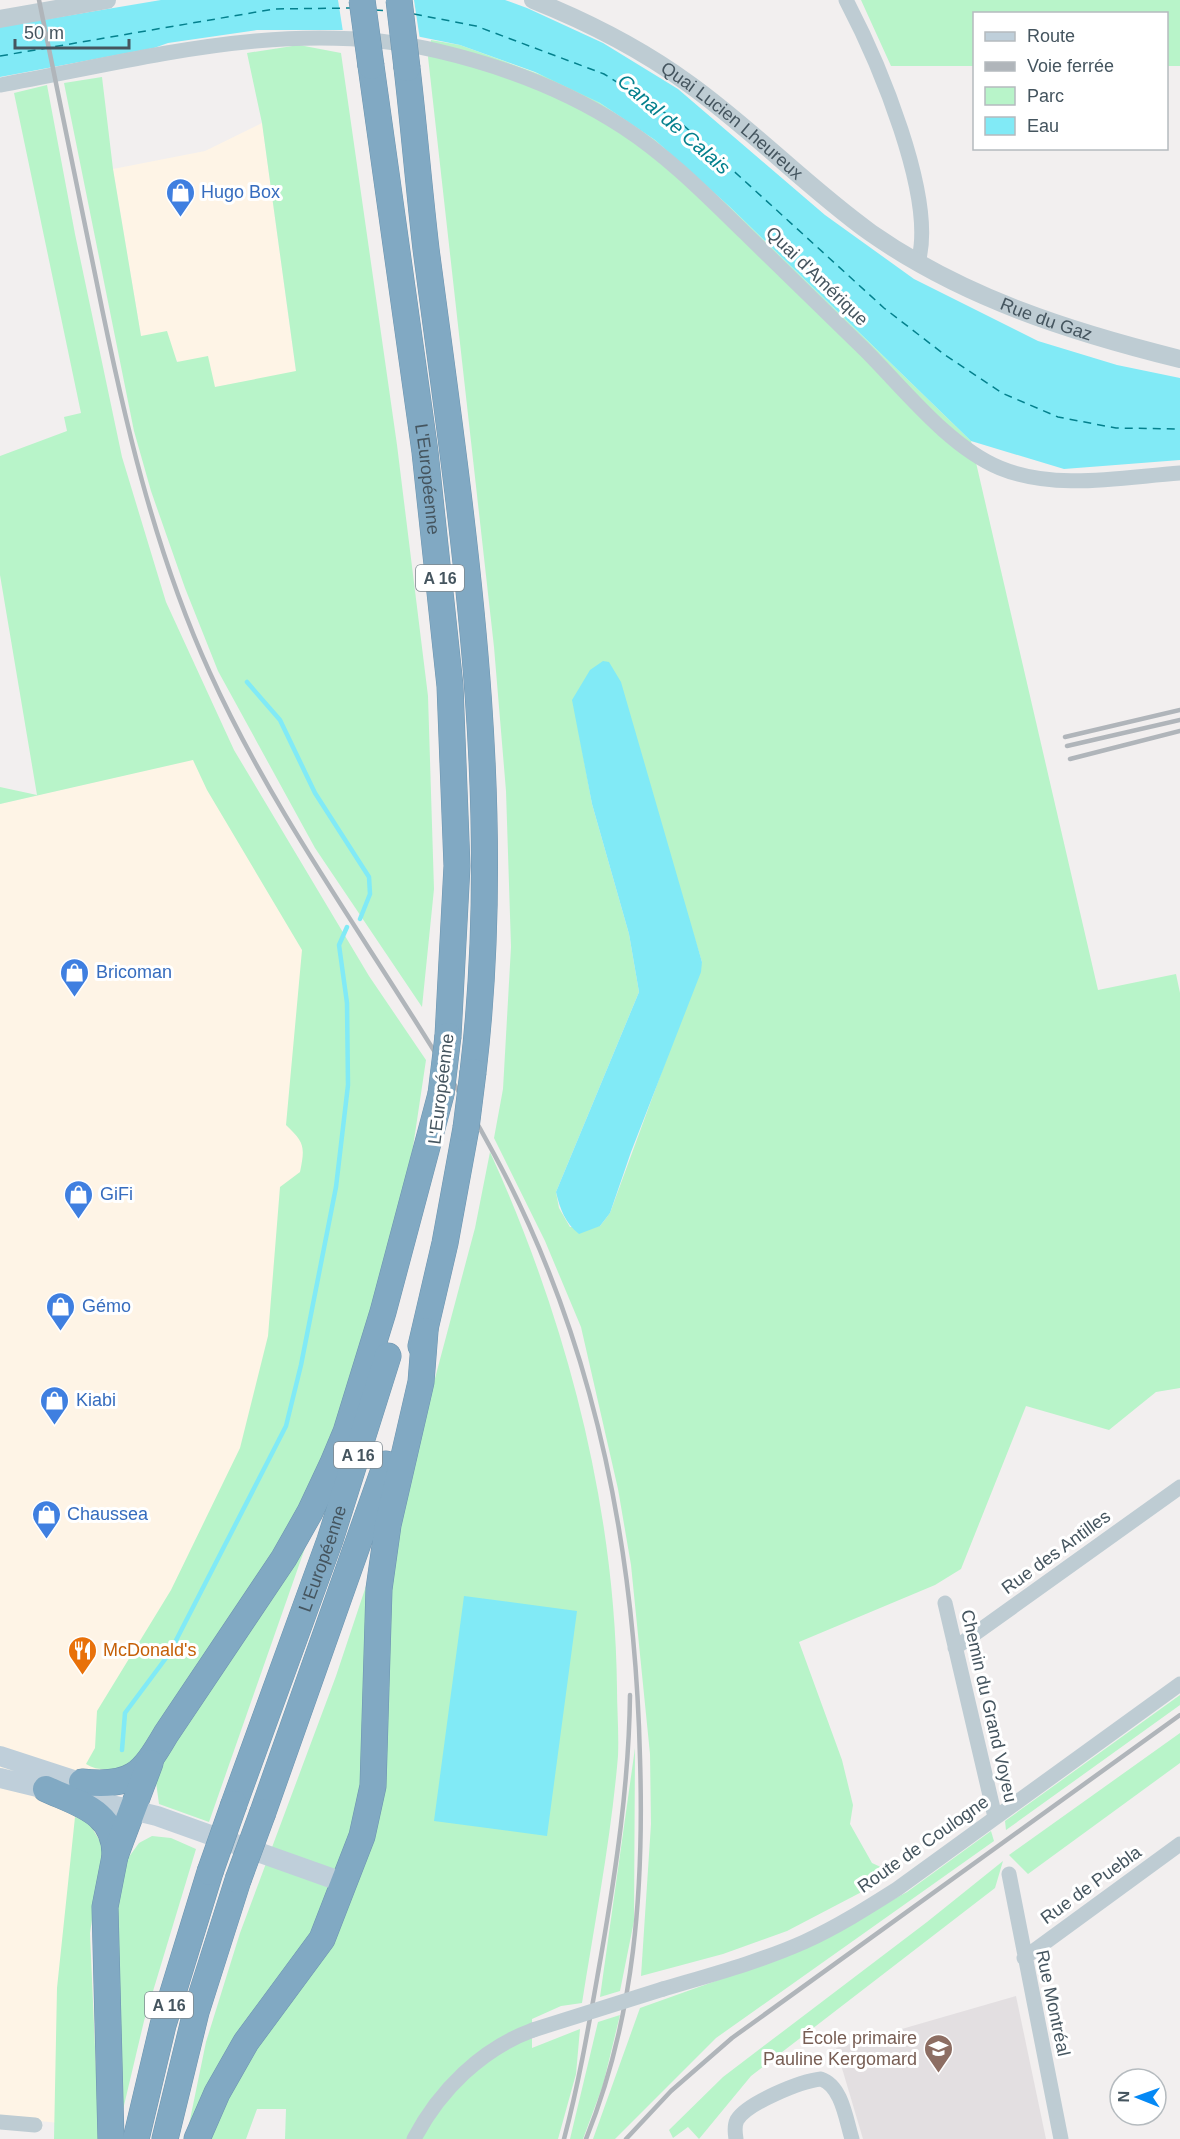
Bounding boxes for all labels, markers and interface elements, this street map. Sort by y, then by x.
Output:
scale bar [15,12,129,50]
legend [973,12,1168,150]
text: 50 m [24,23,64,43]
text: Route [1027,26,1075,46]
text: Voie ferrée [1027,56,1114,76]
street label: Quai Lucien Lheureux [657,58,807,184]
water label: Canal de Calais [613,69,735,179]
text: Parc [1027,86,1064,106]
text: Eau [1027,116,1059,136]
shop icon: Hugo Box [164,176,196,218]
place label: Hugo Box [201,182,280,202]
street label: Quai d'Amérique [762,222,872,330]
street label: Rue du Gaz [997,294,1095,344]
street label: L'Européenne [411,422,444,536]
road number: A 16 [416,565,464,591]
shop icon: Bricoman [59,956,91,998]
place label: Bricoman [96,962,172,982]
street label: L'Européenne [424,1032,458,1146]
shop icon: GiFi [63,1178,95,1220]
place label: GiFi [100,1184,133,1204]
shop icon: Gémo [45,1290,77,1332]
place label: Gémo [82,1296,131,1316]
shop icon: Kiabi [39,1384,71,1426]
place label: Kiabi [76,1390,116,1410]
road number: A 16 [334,1442,382,1468]
shop icon: Chaussea [30,1498,62,1540]
street label: L'Européenne [295,1503,350,1615]
place label: Chaussea [67,1504,149,1524]
street label: Rue des Antilles [998,1506,1114,1598]
street label: Chemin du Grand Voyeu [957,1608,1021,1804]
restaurant icon: McDonald's [66,1634,98,1676]
place label: McDonald's [103,1640,196,1660]
street label: Route de Coulogne [854,1791,992,1897]
street label: Rue de Puebla [1037,1841,1146,1928]
street label: Rue Montréal [1032,1948,1074,2058]
road number: A 16 [145,1992,193,2018]
place label: École primaire Pauline Kergomard [763,2028,917,2069]
school or university icon: École primaire Pauline Kergomard [922,2032,954,2074]
north arrow [1108,2067,1168,2127]
text: N [1115,2091,1132,2103]

